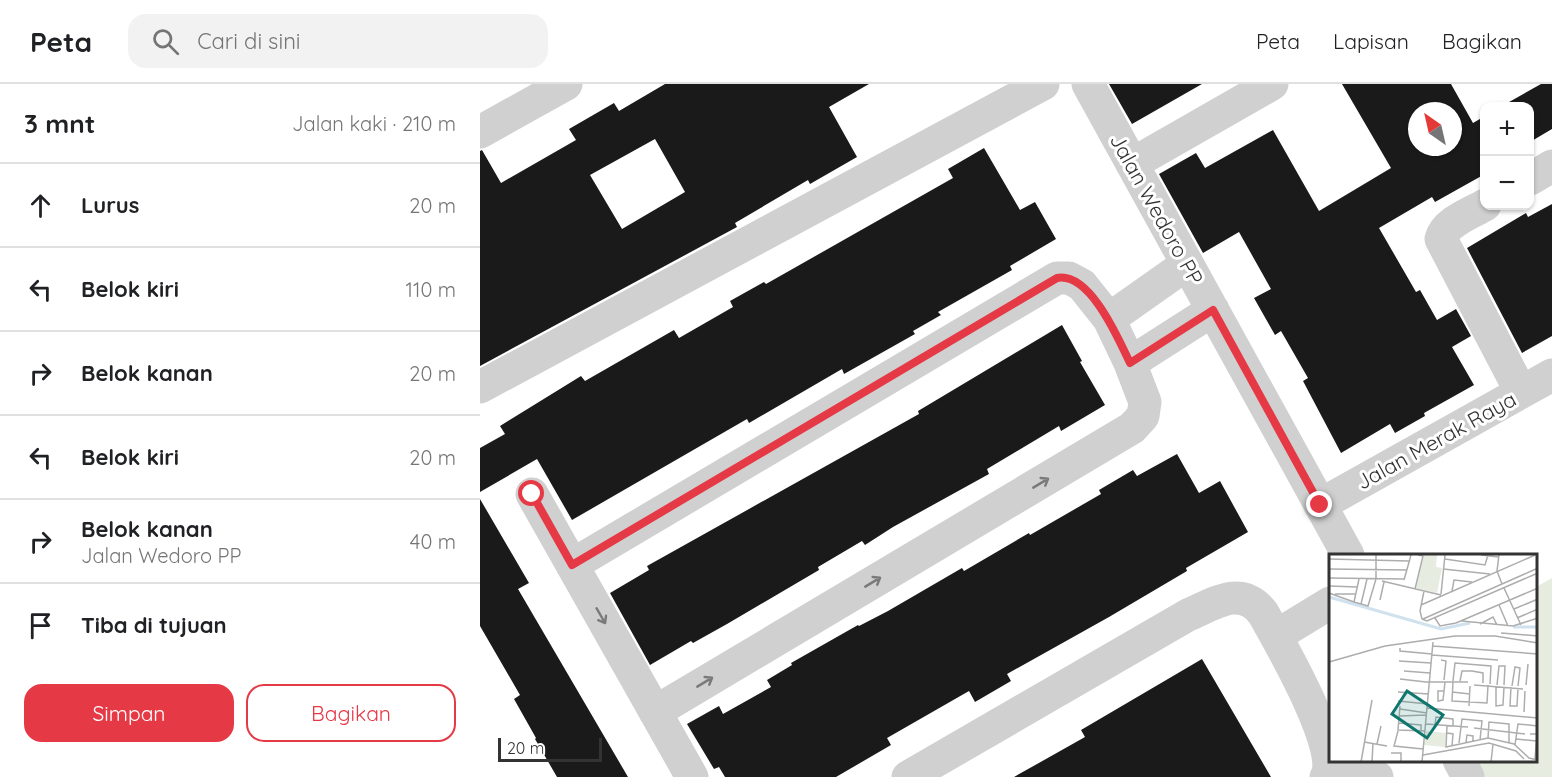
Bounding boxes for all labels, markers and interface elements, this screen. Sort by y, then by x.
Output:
search box [128,14,548,68]
text: Peta [30,24,92,59]
icon: search [149,25,182,58]
text: Cari di sini [197,27,301,55]
text: Peta [1256,28,1300,54]
text: Lapisan [1333,28,1409,54]
text: Bagikan [1442,28,1522,54]
north arrow [1408,102,1462,156]
map controls [1480,102,1534,210]
button: + [1480,102,1534,156]
text: 3 mnt [24,107,95,140]
text: Jalan kaki · 210 m [292,111,456,136]
street label: Jalan Wedoro PP [1105,129,1209,289]
button: − [1480,156,1534,210]
icon: ahead [24,189,57,222]
text: Lurus [81,191,139,219]
text: 20 m [409,193,456,218]
icon: left [24,273,57,306]
text: Belok kiri [81,275,179,303]
text: 110 m [406,277,456,302]
icon: right [24,357,57,390]
text: Belok kanan [81,359,213,387]
text: 20 m [409,361,456,386]
street label: Jalan Merak Raya [1352,385,1520,495]
icon: left [24,441,57,474]
text: Belok kiri [81,443,179,471]
text: 20 m [409,445,456,470]
one-way arrow [1032,476,1049,488]
route start [518,480,544,506]
route end [1306,491,1332,517]
text: Belok kanan [81,515,213,543]
icon: right [24,525,57,558]
text: 40 m [410,529,456,554]
text: Jalan Wedoro PP [81,543,241,568]
inset map [1329,554,1537,762]
one-way arrow [864,576,881,588]
one-way arrow [595,607,607,624]
icon: arrive [24,609,57,642]
text: Tiba di tujuan [81,611,227,639]
one-way arrow [697,676,714,688]
button: Simpan [24,684,234,742]
button: Bagikan [246,684,456,742]
scale bar [498,735,602,762]
text: 20 m [507,738,544,758]

